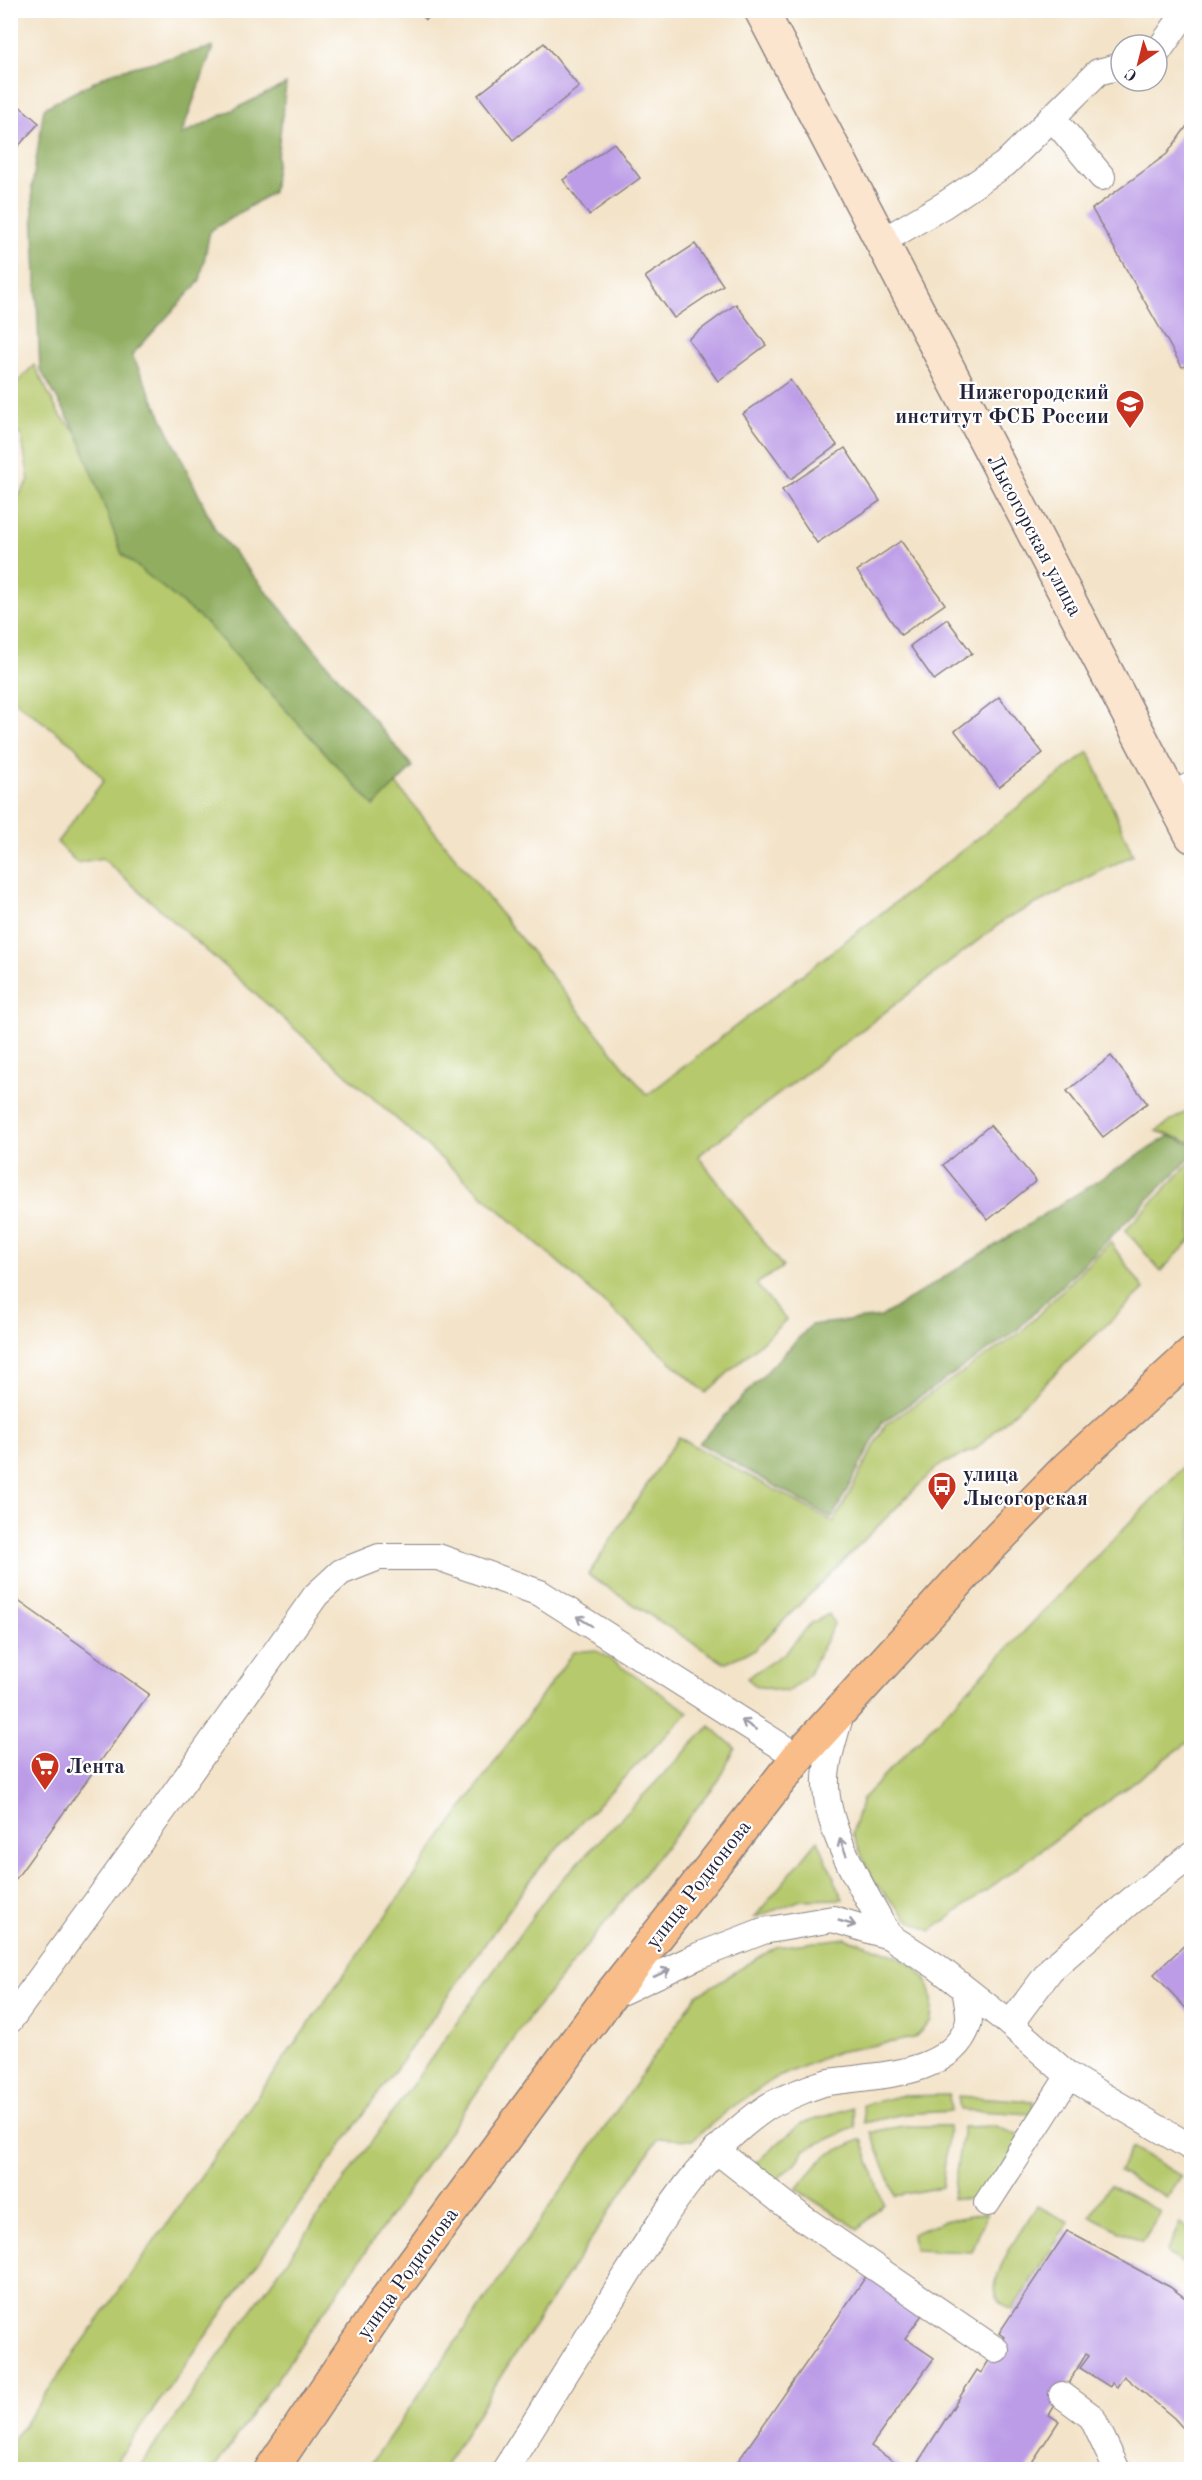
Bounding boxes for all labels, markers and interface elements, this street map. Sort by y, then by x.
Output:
north arrow [1109,33,1169,93]
text: С [1123,64,1140,83]
place label: Нижегородский институт ФСБ России [895,383,1109,428]
school or university icon: Нижегородский институт ФСБ России [1114,388,1146,430]
street label: Лысогорская улица [982,451,1085,620]
place label: улица Лысогорская [963,1465,1088,1510]
bus stop icon: улица Лысогорская [926,1470,958,1512]
one-way arrow [576,1614,593,1626]
one-way arrow [741,1719,758,1731]
supermarket icon: Лента [29,1750,61,1792]
place label: Лента [66,1757,125,1778]
street label: улица Родионова [643,1817,756,1953]
one-way arrow [837,1838,848,1856]
one-way arrow [837,1918,856,1929]
one-way arrow [652,1966,670,1978]
street label: улица Родионова [354,2204,463,2344]

